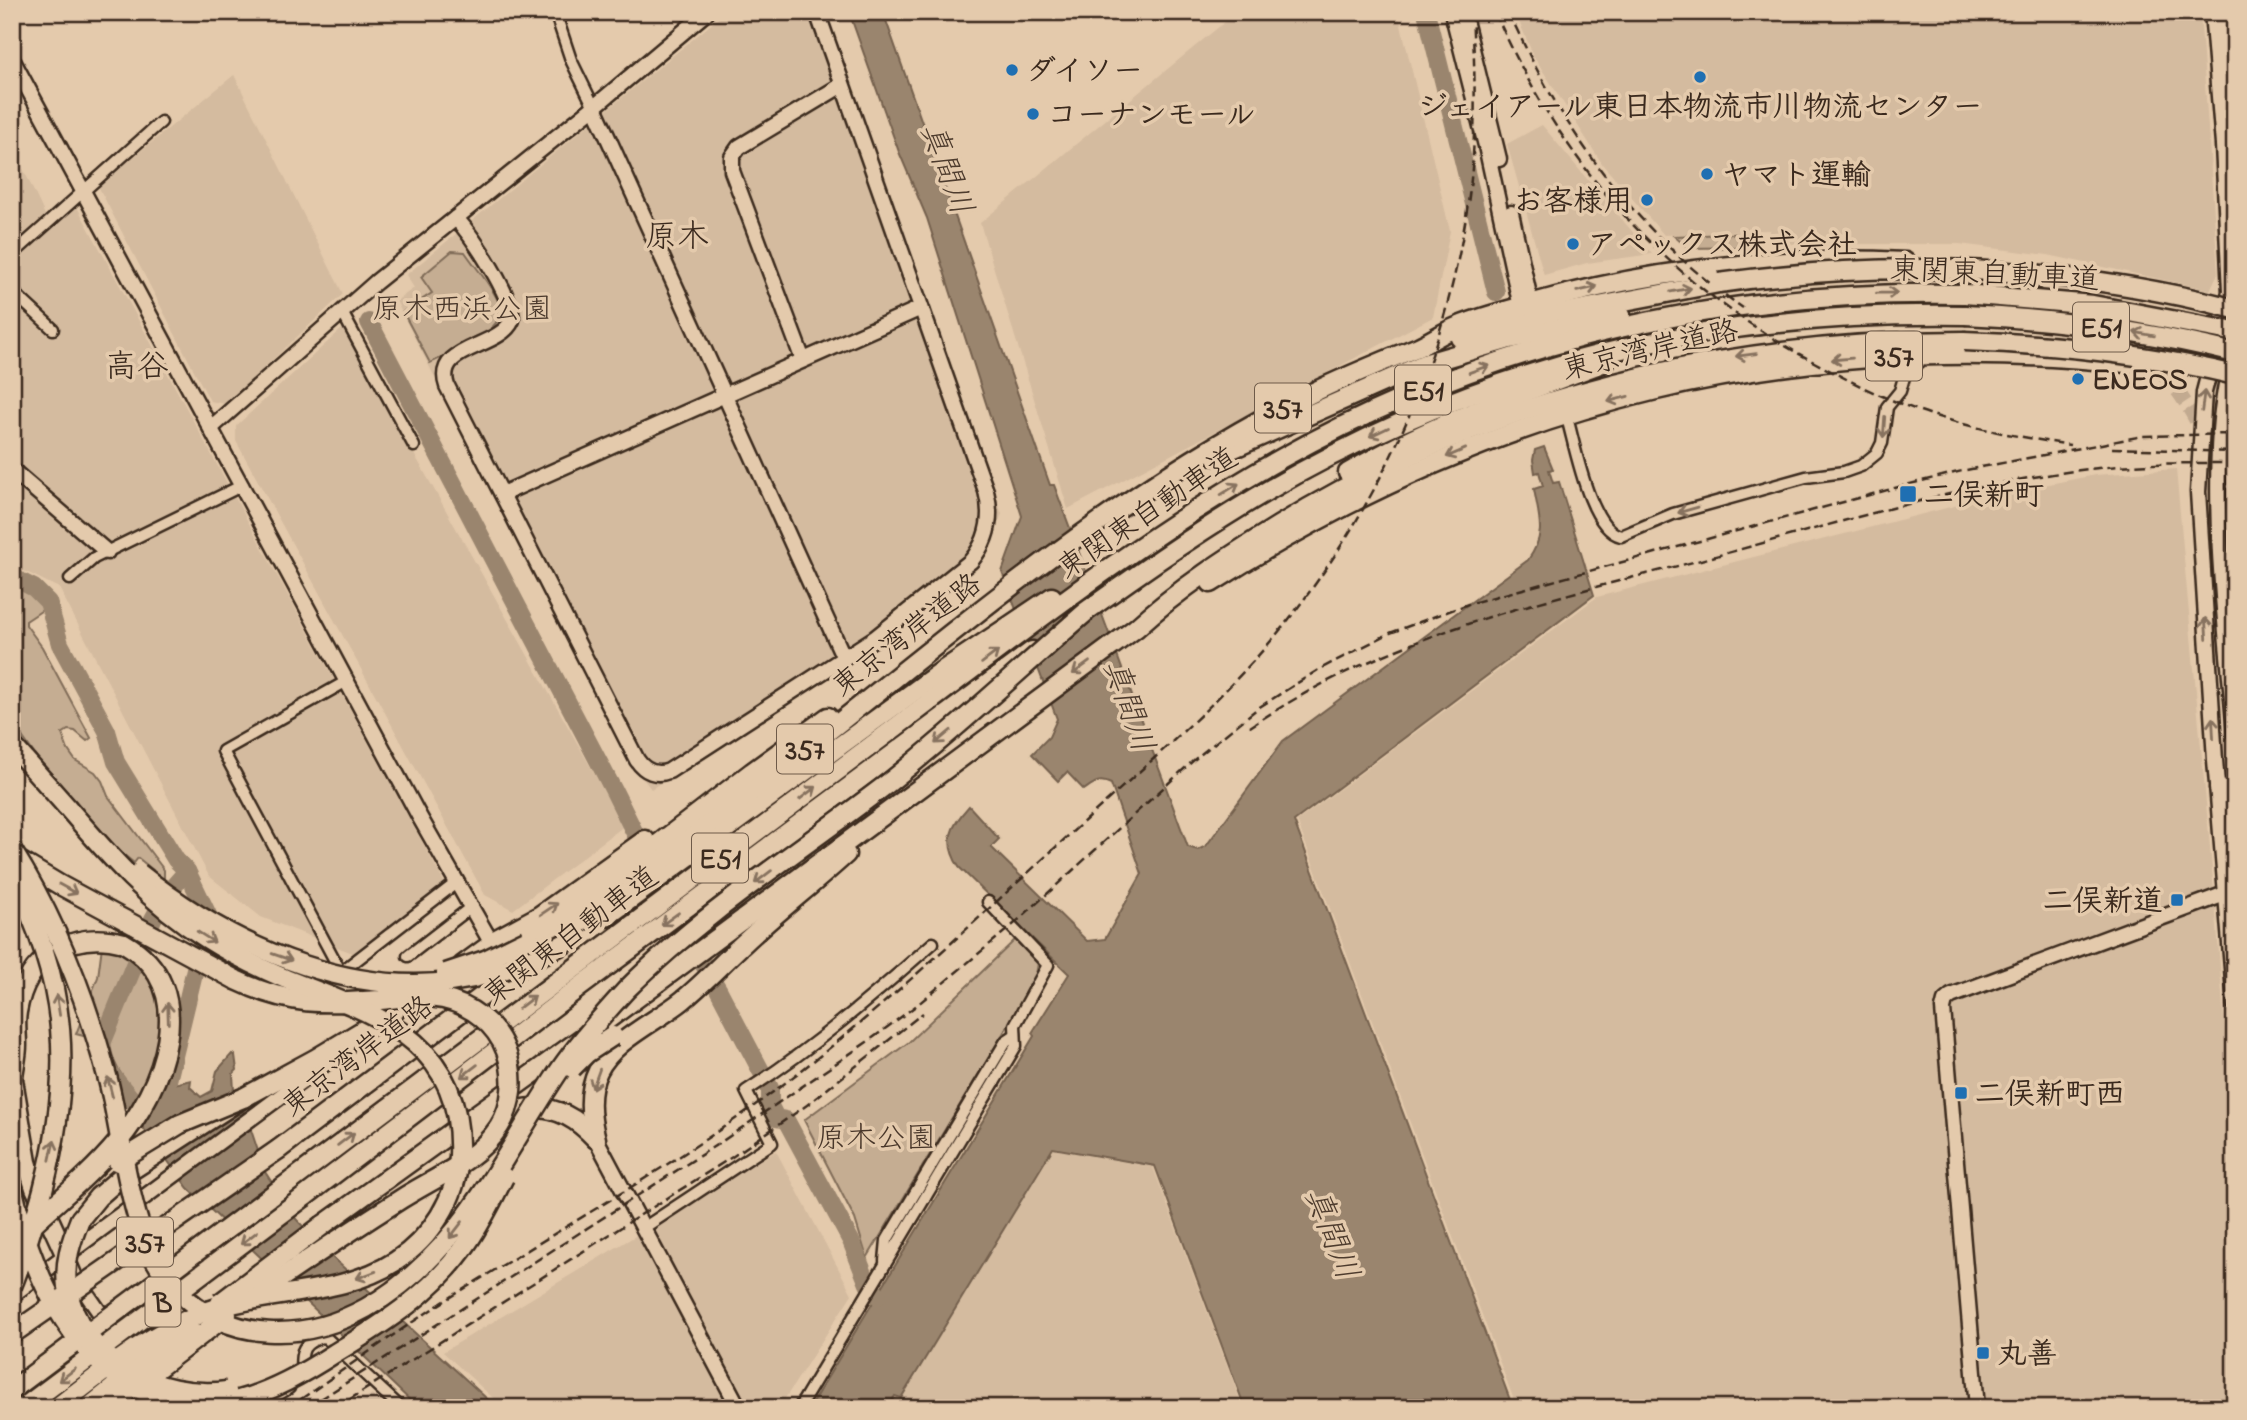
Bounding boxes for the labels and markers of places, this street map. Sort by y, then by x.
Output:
place label: ダイソー [1026,51,1143,95]
marker: ダイソー [1004,62,1020,78]
marker: ジェイアール東日本物流市川物流センター [1692,69,1708,85]
place label: ジェイアール東日本物流市川物流センター [1417,87,1983,131]
place label: コーナンモール [1047,95,1256,139]
marker: コーナンモール [1025,106,1041,122]
place label: ヤマト運輸 [1721,155,1871,199]
marker: ヤマト運輸 [1699,166,1715,182]
place label: お客様用 [1513,181,1633,225]
marker: お客様用 [1639,192,1655,208]
place label: アペックス株式会社 [1587,225,1857,269]
marker: アペックス株式会社 [1565,236,1581,252]
place label: ENEOS [2092,360,2188,404]
marker: ENEOS [2070,371,2086,387]
place label: 二俣新町 [1924,475,2044,519]
marker: 二俣新町 [1898,484,1918,504]
place label: 二俣新道 [2043,881,2163,925]
marker: 二俣新道 [2169,892,2185,908]
place label: 二俣新町西 [1975,1074,2125,1118]
marker: 二俣新町西 [1953,1085,1969,1101]
place label: 丸善 [1997,1334,2057,1378]
marker: 丸善 [1975,1345,1991,1361]

